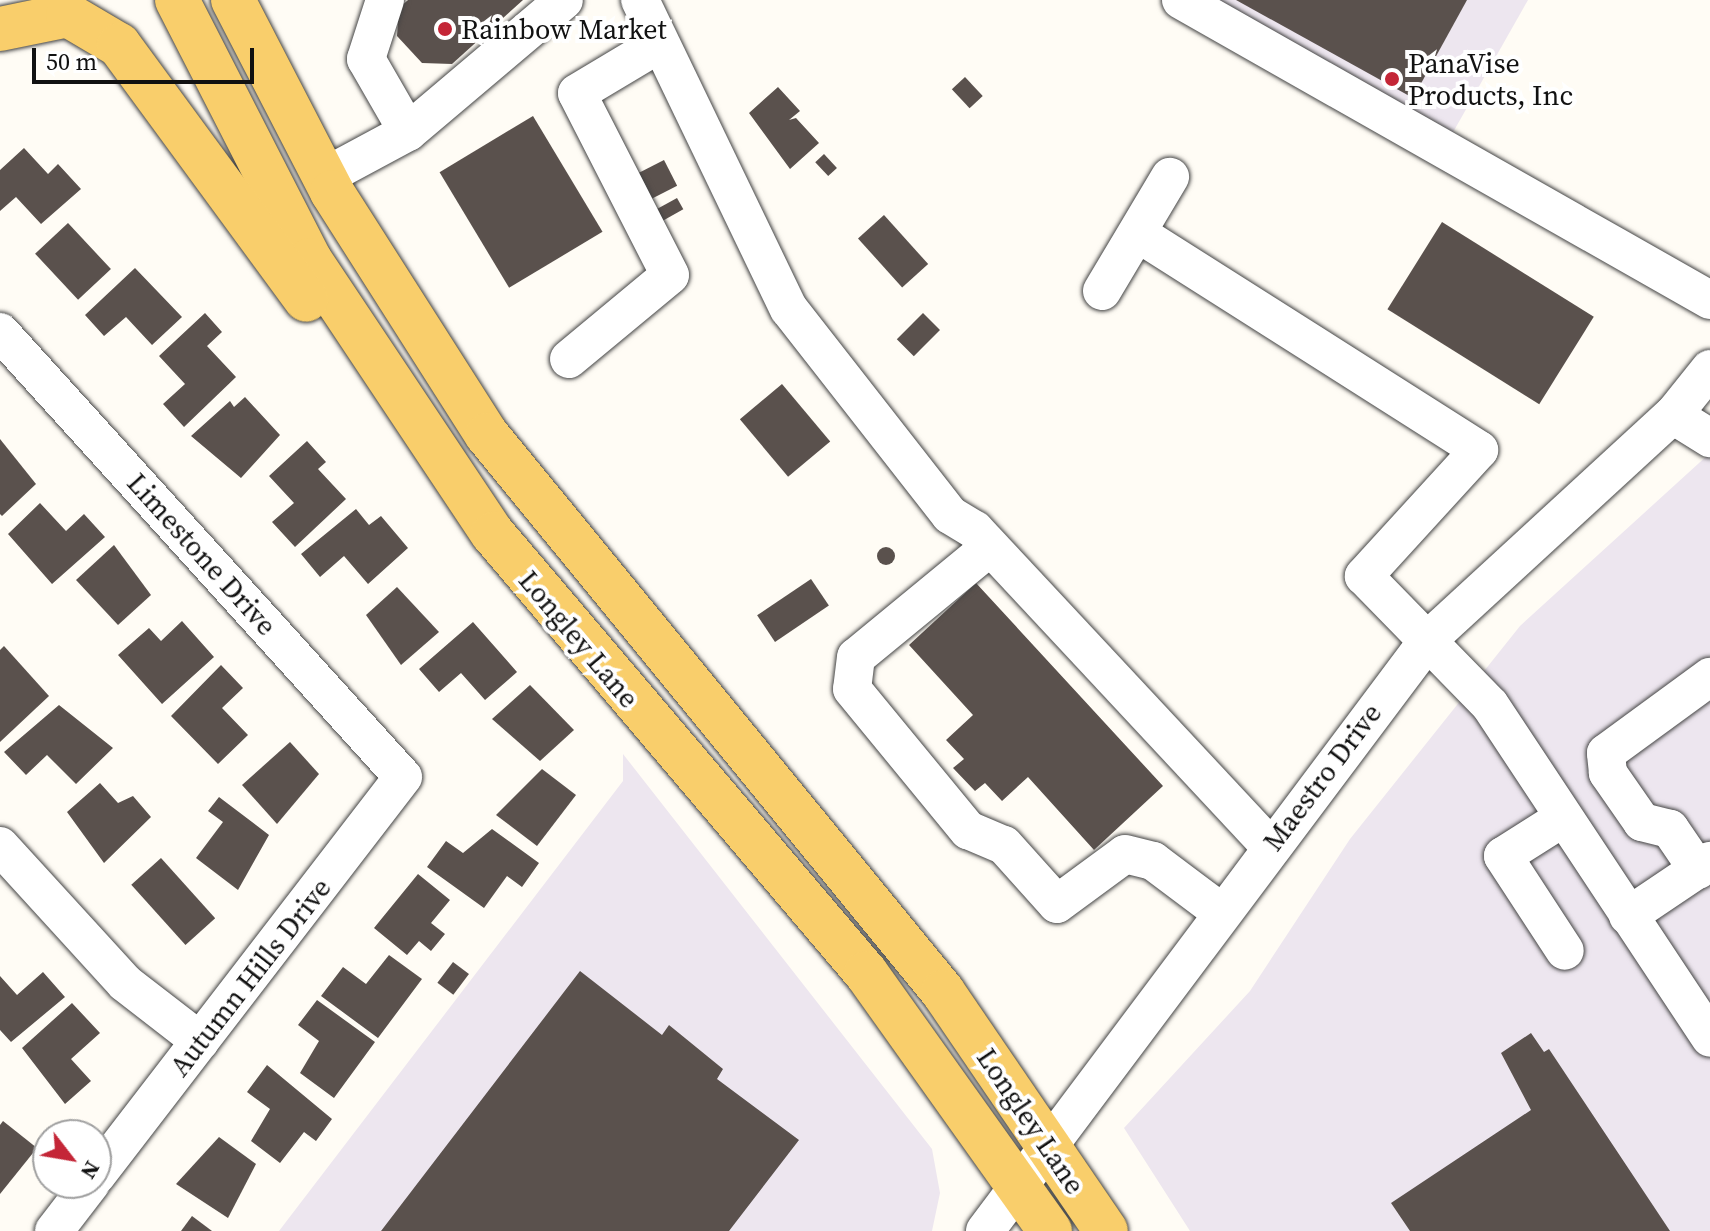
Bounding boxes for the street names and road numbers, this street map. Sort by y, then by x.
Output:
street label: Limestone Drive [120,466,284,642]
street label: Longley Lane [512,564,646,714]
street label: Maestro Drive [1256,697,1388,857]
street label: Autumn Hills Drive [162,871,338,1083]
street label: Longley Lane [970,1042,1092,1200]

